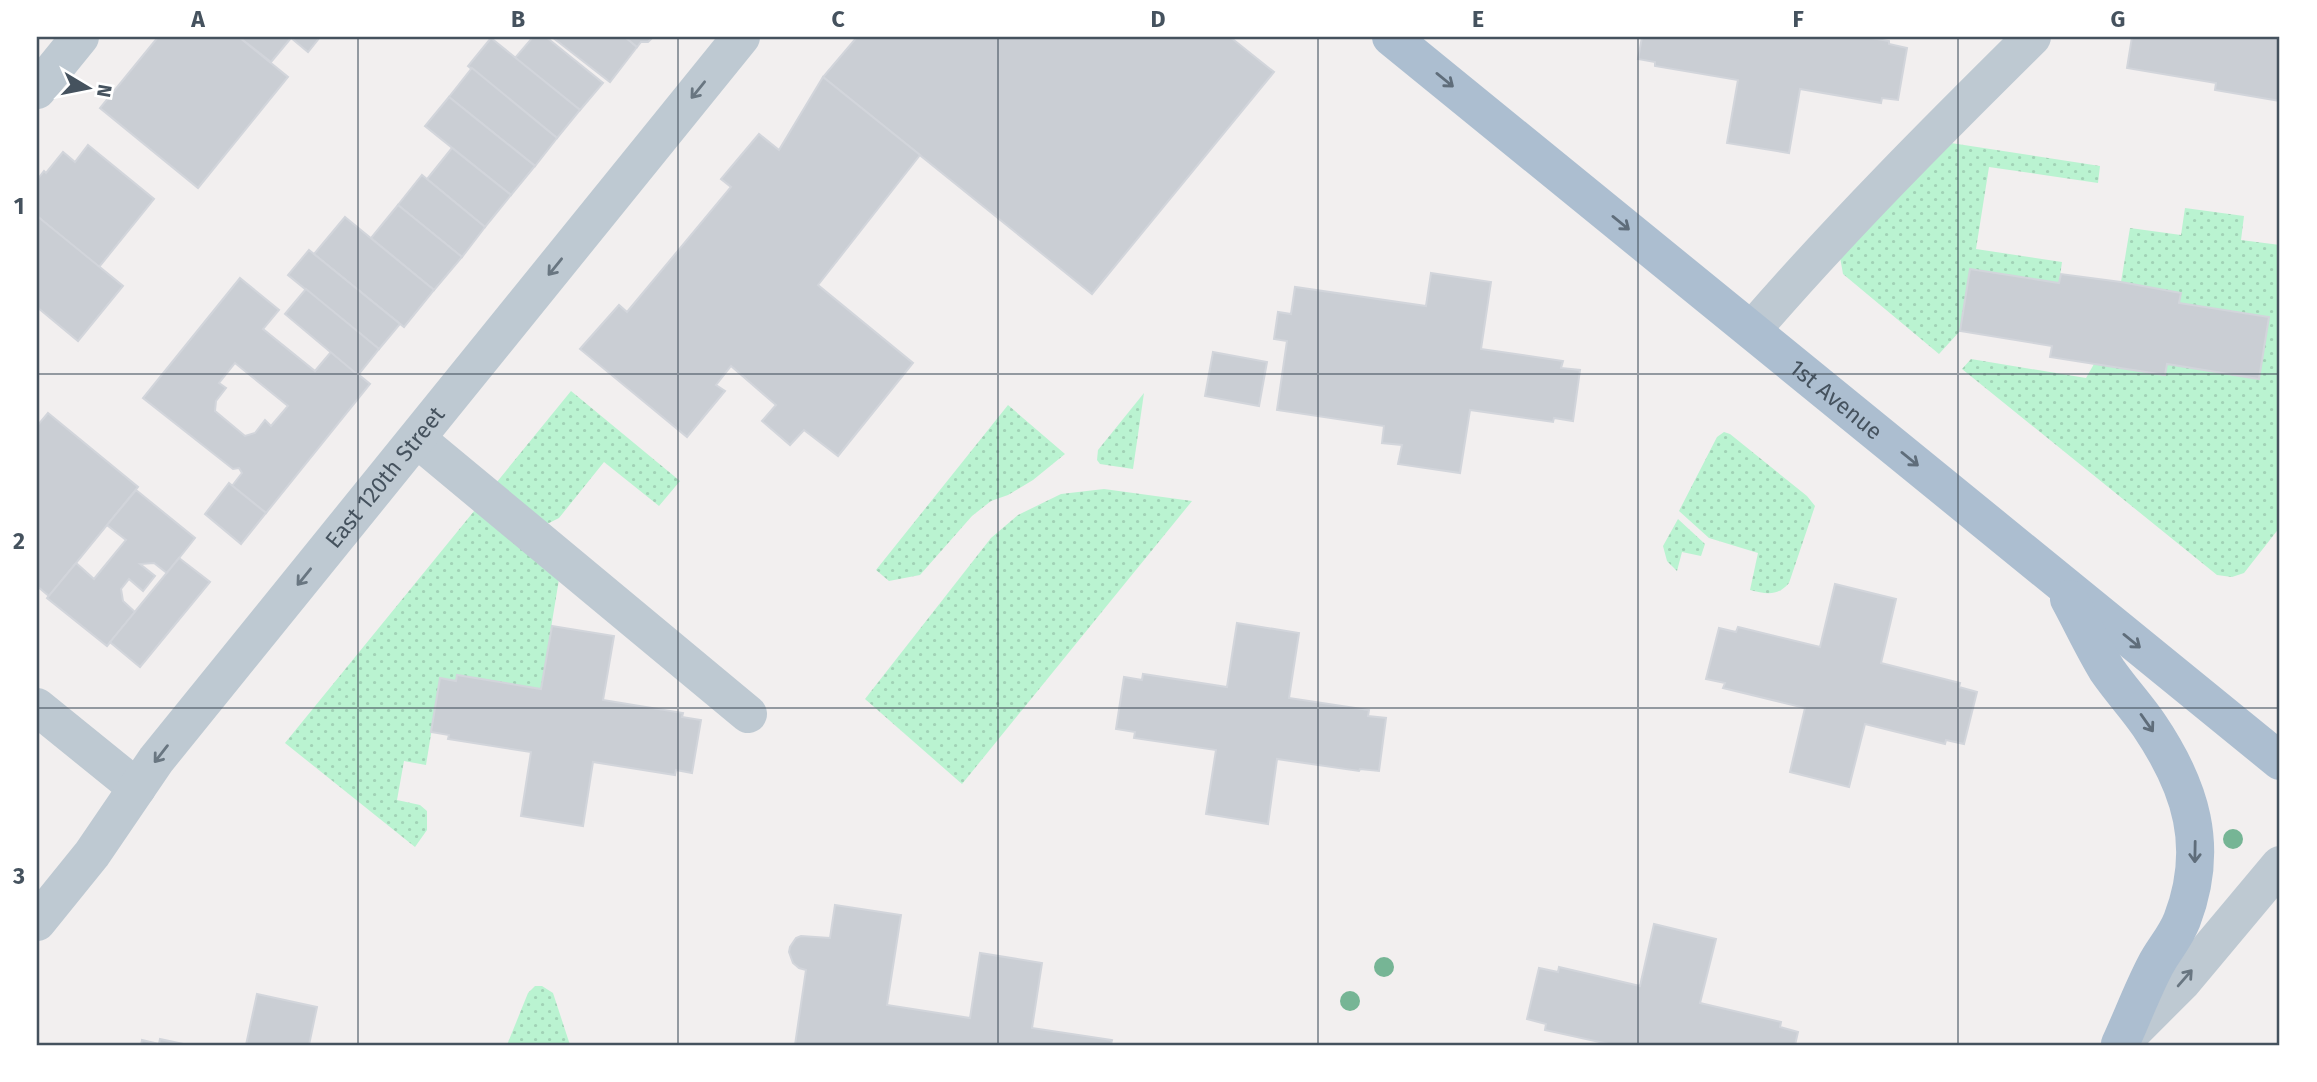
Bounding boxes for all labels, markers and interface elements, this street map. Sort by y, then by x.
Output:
text: A [190,5,205,33]
text: B [511,5,525,33]
text: C [831,5,845,33]
text: D [1151,5,1166,33]
text: E [1472,5,1484,33]
text: F [1792,5,1804,33]
text: G [2111,5,2125,33]
north arrow [52,52,122,122]
one-way arrow [1435,72,1453,87]
one-way arrow [690,80,706,98]
text: N [92,83,117,99]
text: 1 [14,192,24,220]
one-way arrow [1612,215,1630,231]
one-way arrow [547,257,563,275]
street label: 1st Avenue [1784,353,1888,446]
street label: East 120th Street [319,400,451,554]
one-way arrow [1901,452,1919,467]
text: 2 [13,527,25,555]
one-way arrow [297,568,312,586]
one-way arrow [2122,633,2140,648]
one-way arrow [2140,713,2154,732]
one-way arrow [154,744,169,763]
one-way arrow [2188,841,2202,864]
text: 3 [12,862,25,890]
one-way arrow [2177,969,2193,987]

